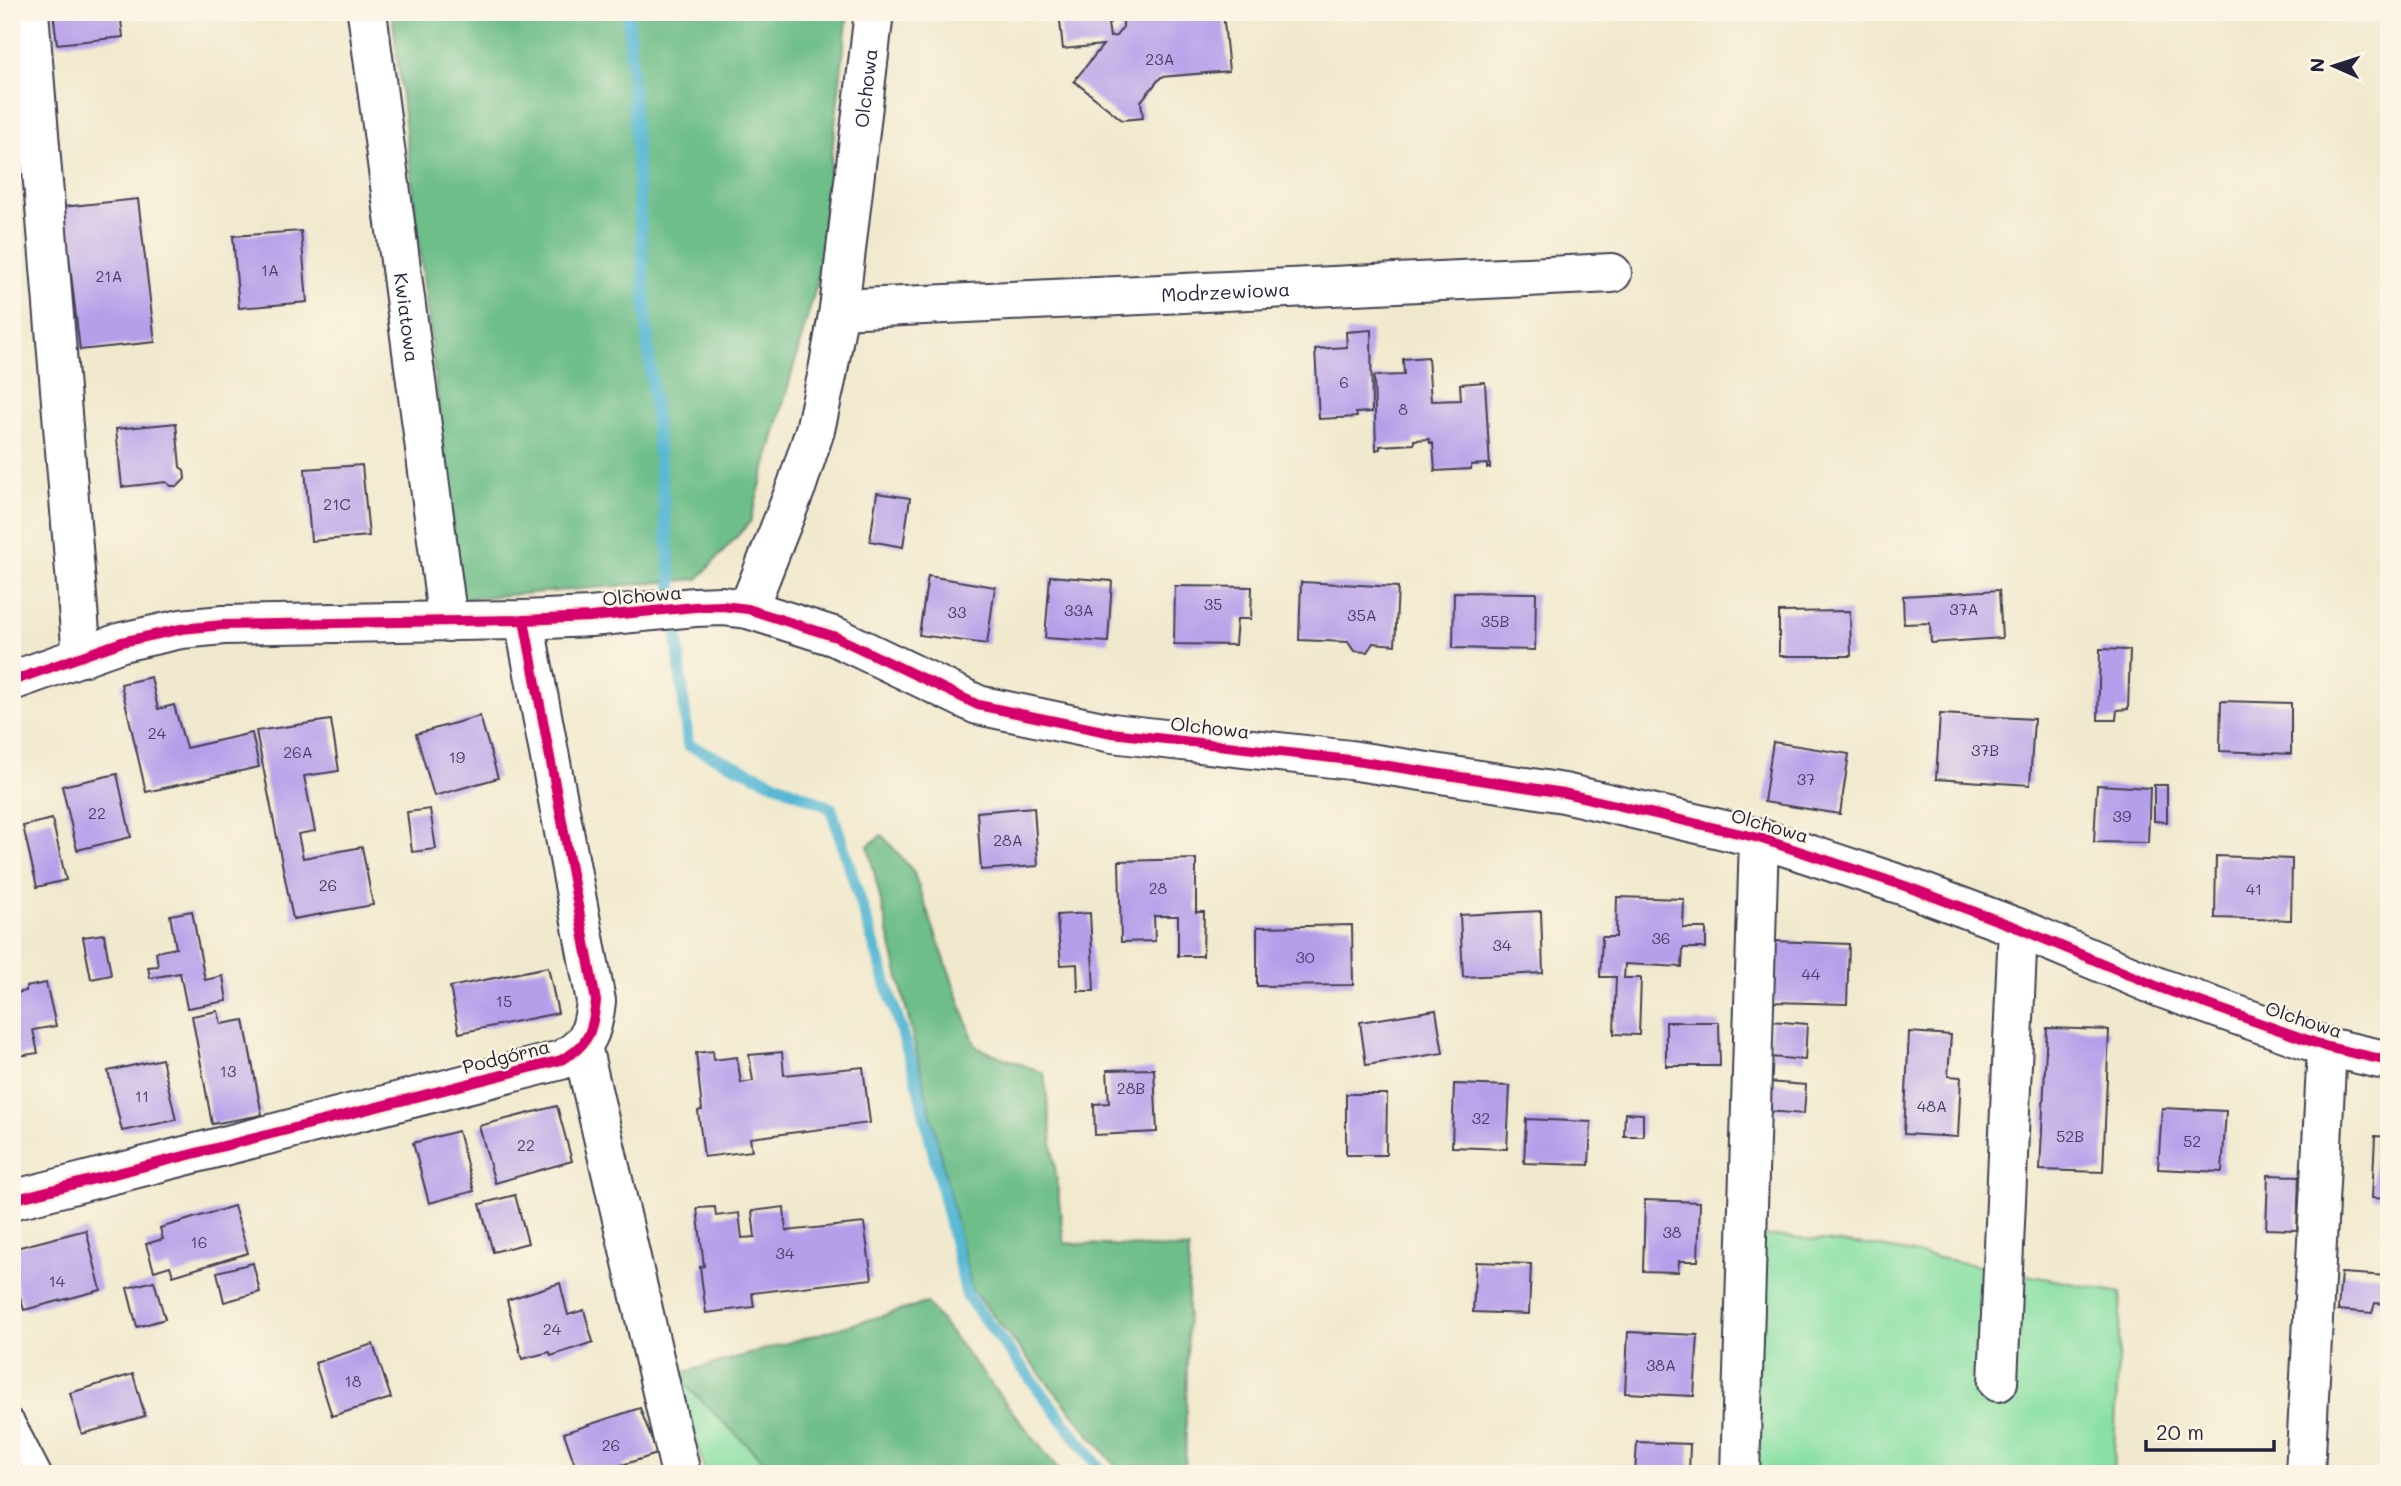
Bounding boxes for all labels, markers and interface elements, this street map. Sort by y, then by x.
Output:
north arrow [2300,32,2370,102]
street label: Olchowa [848,47,882,129]
house number: 23A [1145,48,1175,69]
text: N [2304,57,2329,73]
house number: 1A [261,259,279,280]
house number: 21A [95,265,123,286]
street label: Kwiatowa [389,271,426,364]
street label: Modrzewiowa [1161,276,1291,306]
house number: 6 [1339,371,1349,392]
house number: 8 [1398,398,1408,419]
house number: 21C [323,493,351,514]
street label: Olchowa [601,579,683,611]
house number: 35 [1204,593,1222,614]
house number: 37A [1949,598,1979,619]
house number: 33A [1064,599,1094,620]
house number: 33 [948,601,966,622]
house number: 35A [1347,604,1377,625]
house number: 35B [1481,610,1509,631]
street label: Olchowa [1169,710,1251,744]
house number: 24 [148,722,167,743]
house number: 37B [1971,739,1999,760]
house number: 26A [283,741,313,762]
house number: 19 [449,746,465,767]
house number: 37 [1797,768,1815,789]
house number: 22 [88,802,106,823]
street label: Olchowa [1728,802,1812,848]
house number: 39 [2113,805,2131,826]
house number: 28A [993,829,1023,850]
house number: 26 [319,874,337,895]
house number: 28 [1149,877,1168,898]
house number: 41 [2246,878,2262,899]
house number: 36 [1651,927,1671,948]
house number: 34 [1493,934,1512,955]
house number: 30 [1295,946,1315,967]
house number: 44 [1802,963,1821,984]
house number: 15 [496,990,512,1011]
street label: Olchowa [2262,995,2346,1043]
street label: Podgórna [460,1033,552,1079]
house number: 13 [220,1060,236,1081]
house number: 28B [1117,1077,1145,1098]
house number: 11 [135,1085,149,1106]
house number: 48A [1917,1095,1947,1116]
house number: 32 [1472,1107,1490,1128]
house number: 52B [2056,1125,2084,1146]
house number: 52 [2183,1130,2201,1151]
house number: 22 [517,1134,535,1155]
house number: 38 [1662,1221,1682,1242]
house number: 16 [191,1231,207,1252]
house number: 34 [776,1242,795,1263]
house number: 14 [49,1270,66,1291]
house number: 24 [543,1318,562,1339]
house number: 38A [1646,1354,1676,1375]
house number: 18 [345,1370,362,1391]
scale bar [2146,1409,2273,1453]
text: 20 m [2156,1418,2204,1445]
house number: 26 [602,1434,620,1455]

